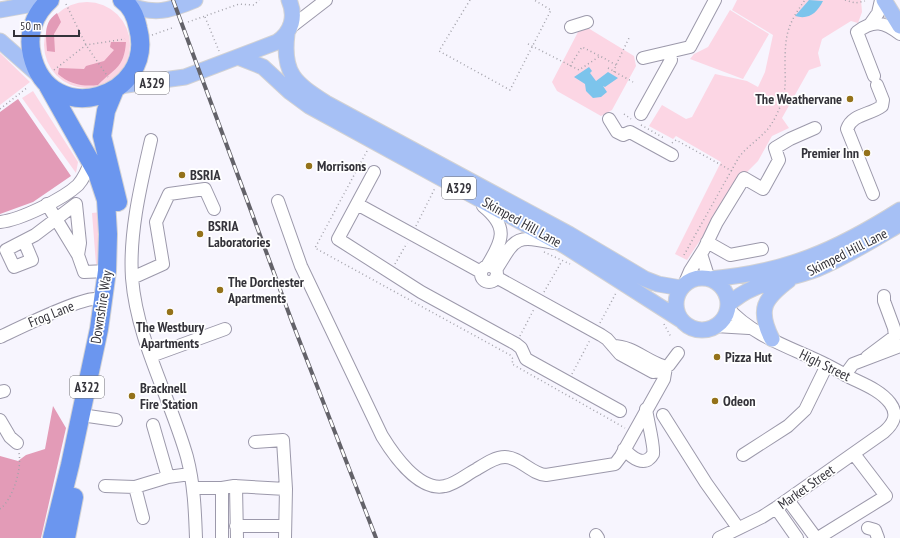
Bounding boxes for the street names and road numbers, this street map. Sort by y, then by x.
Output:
road number: A329 [135,72,169,94]
road number: A329 [442,177,476,199]
street label: Skimped Hill Lane [479,193,565,251]
street label: Skimped Hill Lane [804,224,890,280]
street label: Downshire Way [86,268,116,345]
street label: Frog Lane [25,297,77,331]
street label: High Street [796,345,854,385]
road number: A322 [70,376,104,398]
street label: Market Street [774,461,838,513]

